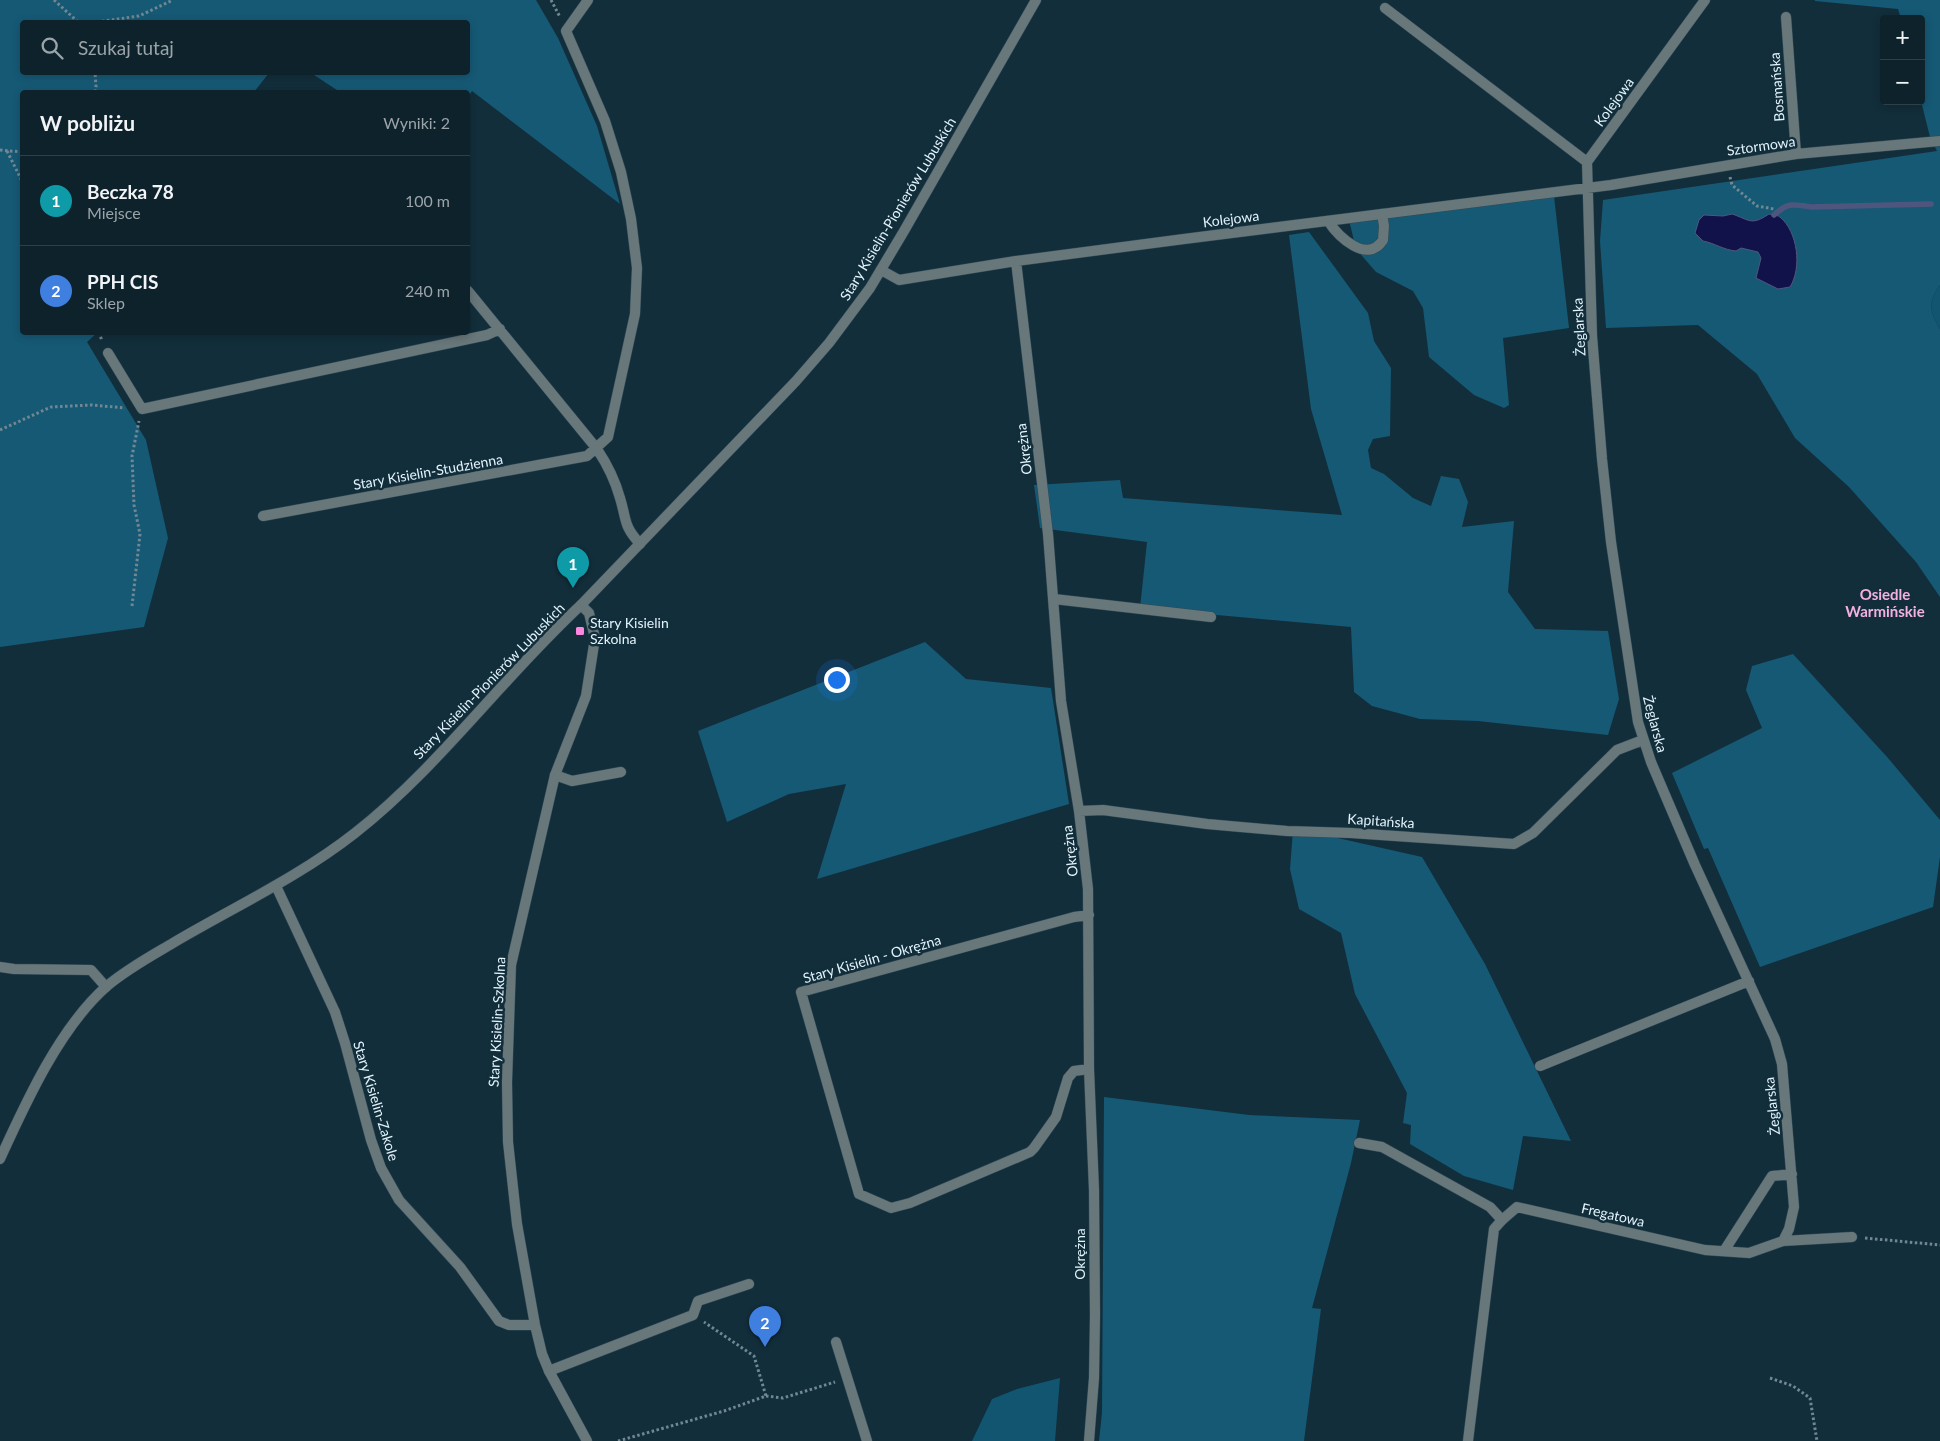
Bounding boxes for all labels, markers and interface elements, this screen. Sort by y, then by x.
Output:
map controls [1880,15,1925,105]
button: + [1880,15,1925,60]
search box [20,20,470,75]
icon: search [38,34,66,62]
text: Szukaj tutaj [78,36,174,59]
street label: Bosmańska [1766,52,1787,122]
button: − [1880,60,1925,105]
street label: Kolejowa [1590,74,1637,130]
text: W pobliżu [40,110,135,135]
text: Wyniki: 2 [383,113,450,132]
street label: Stary Kisielin-Pionierów Lubuskich [836,114,959,303]
street label: Sztormowa [1726,132,1796,159]
text: Beczka 78 [87,180,174,203]
text: 1 [51,191,61,210]
text: 100 m [405,191,450,210]
text: Miejsce [87,203,141,222]
street label: Kolejowa [1202,207,1260,230]
text: PPH CIS [87,270,158,293]
text: 2 [51,281,61,300]
text: 240 m [405,281,450,300]
text: Sklep [87,293,125,312]
street label: Żeglarska [1568,297,1589,357]
street label: Okrężna [1012,422,1035,476]
street label: Stary Kisielin-Studzienna [352,450,504,493]
pin: 1 [557,547,589,588]
district label: Osiedle Warmińskie [1845,585,1925,620]
street label: Stary Kisielin-Pionierów Lubuskich [409,599,568,762]
place label: Stary Kisielin Szkolna [590,614,669,647]
marker: Stary Kisielin Szkolna [574,625,586,637]
your location [824,667,850,693]
street label: Żeglarska [1640,694,1671,754]
street label: Kapitańska [1347,810,1415,831]
street label: Okrężna [1058,824,1081,878]
street label: Stary Kisielin - Okrężna [801,931,943,986]
street label: Stary Kisielin-Szkolna [485,956,508,1088]
street label: Stary Kisielin-Zakole [350,1039,403,1163]
street label: Żeglarska [1760,1076,1783,1136]
street label: Fregatowa [1580,1199,1646,1230]
street label: Okrężna [1071,1228,1088,1280]
pin: 2 [749,1306,781,1347]

